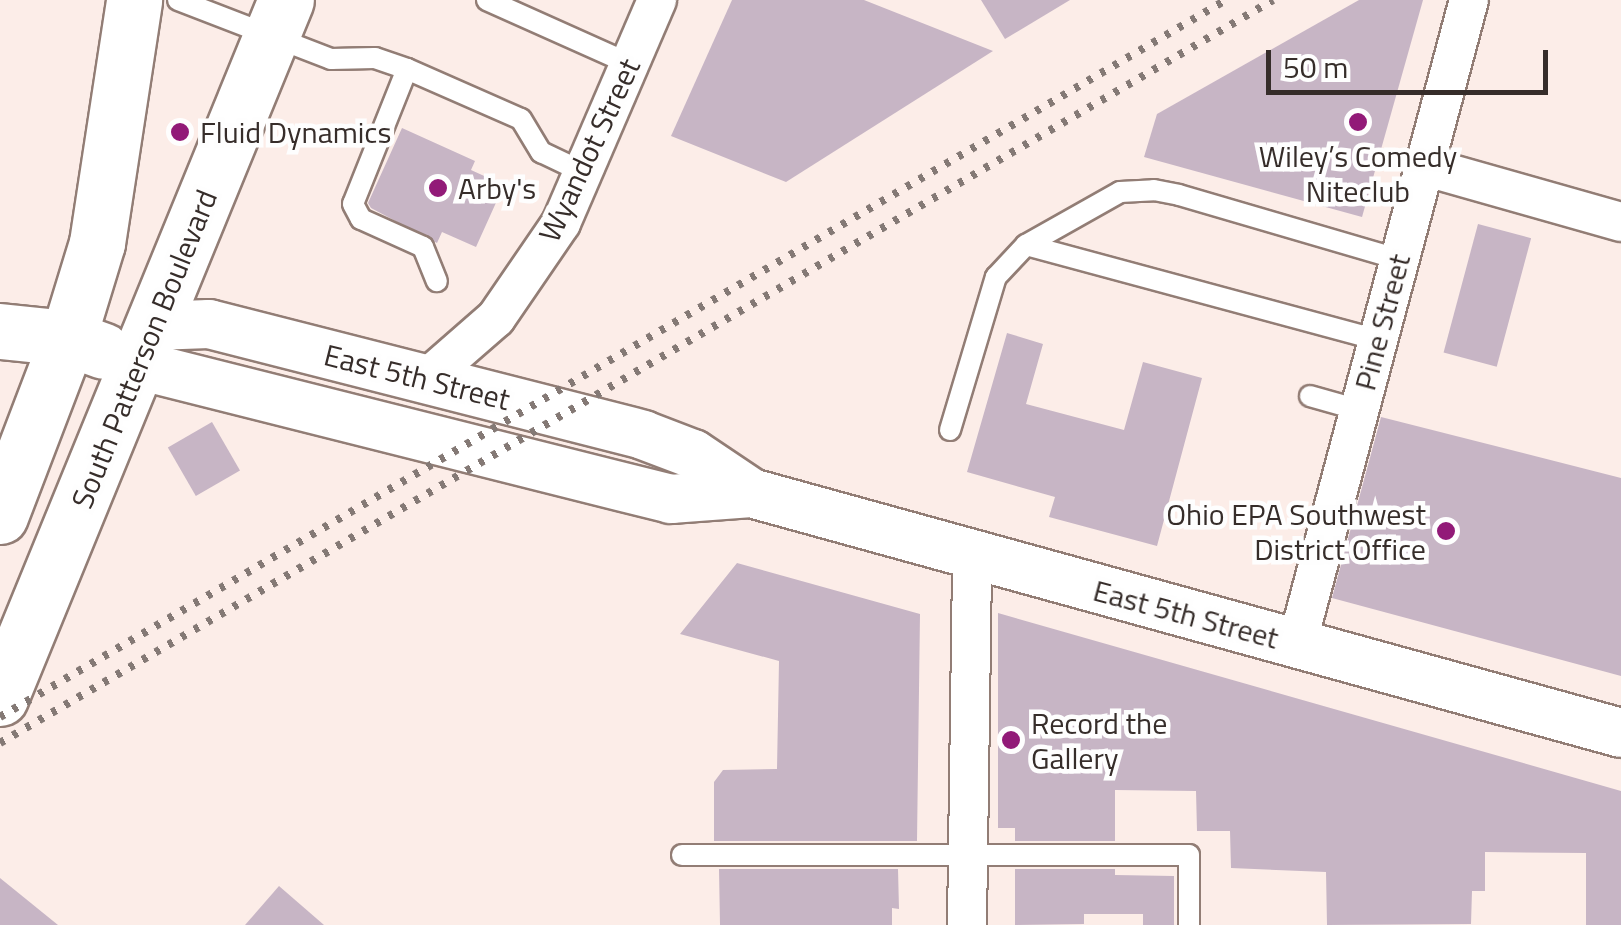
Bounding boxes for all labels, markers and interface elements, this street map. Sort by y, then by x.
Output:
scale bar [1271,30,1554,92]
text: 50 m [1283,44,1348,90]
street label: Wyandot Street [531,53,647,247]
marker: Wiley’s Comedy Niteclub [1347,111,1369,133]
place label: Fluid Dynamics [200,114,391,150]
marker: Fluid Dynamics [169,121,191,143]
place label: Wiley’s Comedy Niteclub [1259,138,1457,208]
place label: Arby's [458,170,536,206]
marker: Arby's [427,177,449,199]
street label: South Patterson Boulevard [64,185,224,513]
street label: Pine Street [1347,250,1417,394]
street label: East 5th Street [320,337,514,417]
place label: Ohio EPA Southwest District Office [1166,496,1426,566]
marker: Ohio EPA Southwest District Office [1435,520,1457,542]
street label: East 5th Street [1090,572,1282,656]
place label: Record the Gallery [1031,705,1167,776]
marker: Record the Gallery [1000,729,1022,751]

